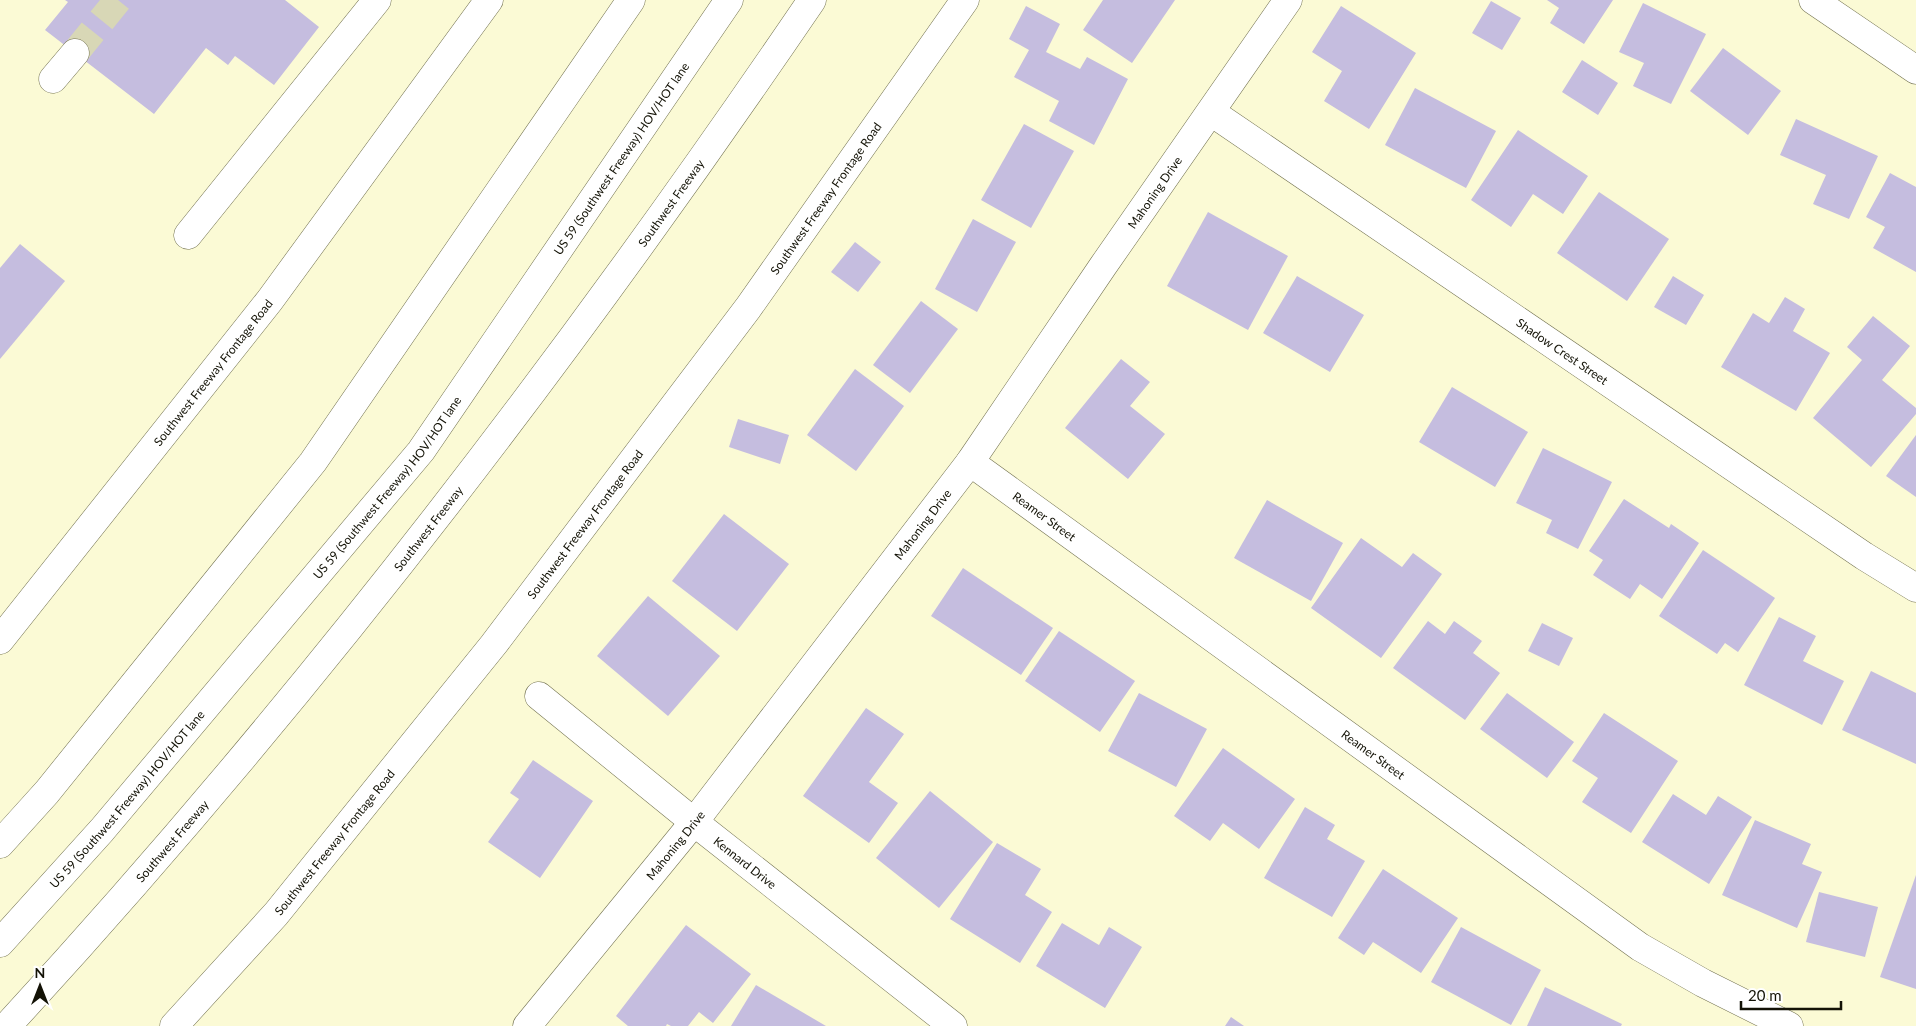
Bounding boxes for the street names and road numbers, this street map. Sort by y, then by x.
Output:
street label: US 59 (Southwest Freeway) HOV/HOT lane [551,59,691,257]
street label: Southwest Freeway Frontage Road [767,119,884,277]
street label: Mahoning Drive [1124,153,1185,231]
street label: Southwest Freeway [634,157,706,249]
street label: Southwest Freeway Frontage Road [150,296,275,448]
street label: Shadow Crest Street [1514,315,1612,388]
street label: US 59 (Southwest Freeway) HOV/HOT lane [310,393,462,583]
street label: Southwest Freeway Frontage Road [524,447,646,601]
street label: Southwest Freeway [390,483,466,573]
street label: Mahoning Drive [891,486,954,562]
street label: Reamer Street [1010,488,1080,544]
street label: US 59 (Southwest Freeway) HOV/HOT lane [46,708,208,890]
street label: Reamer Street [1339,726,1409,782]
street label: Southwest Freeway Frontage Road [271,766,397,918]
street label: Southwest Freeway [133,797,211,885]
street label: Mahoning Drive [643,807,708,882]
street label: Kennard Drive [711,833,780,892]

